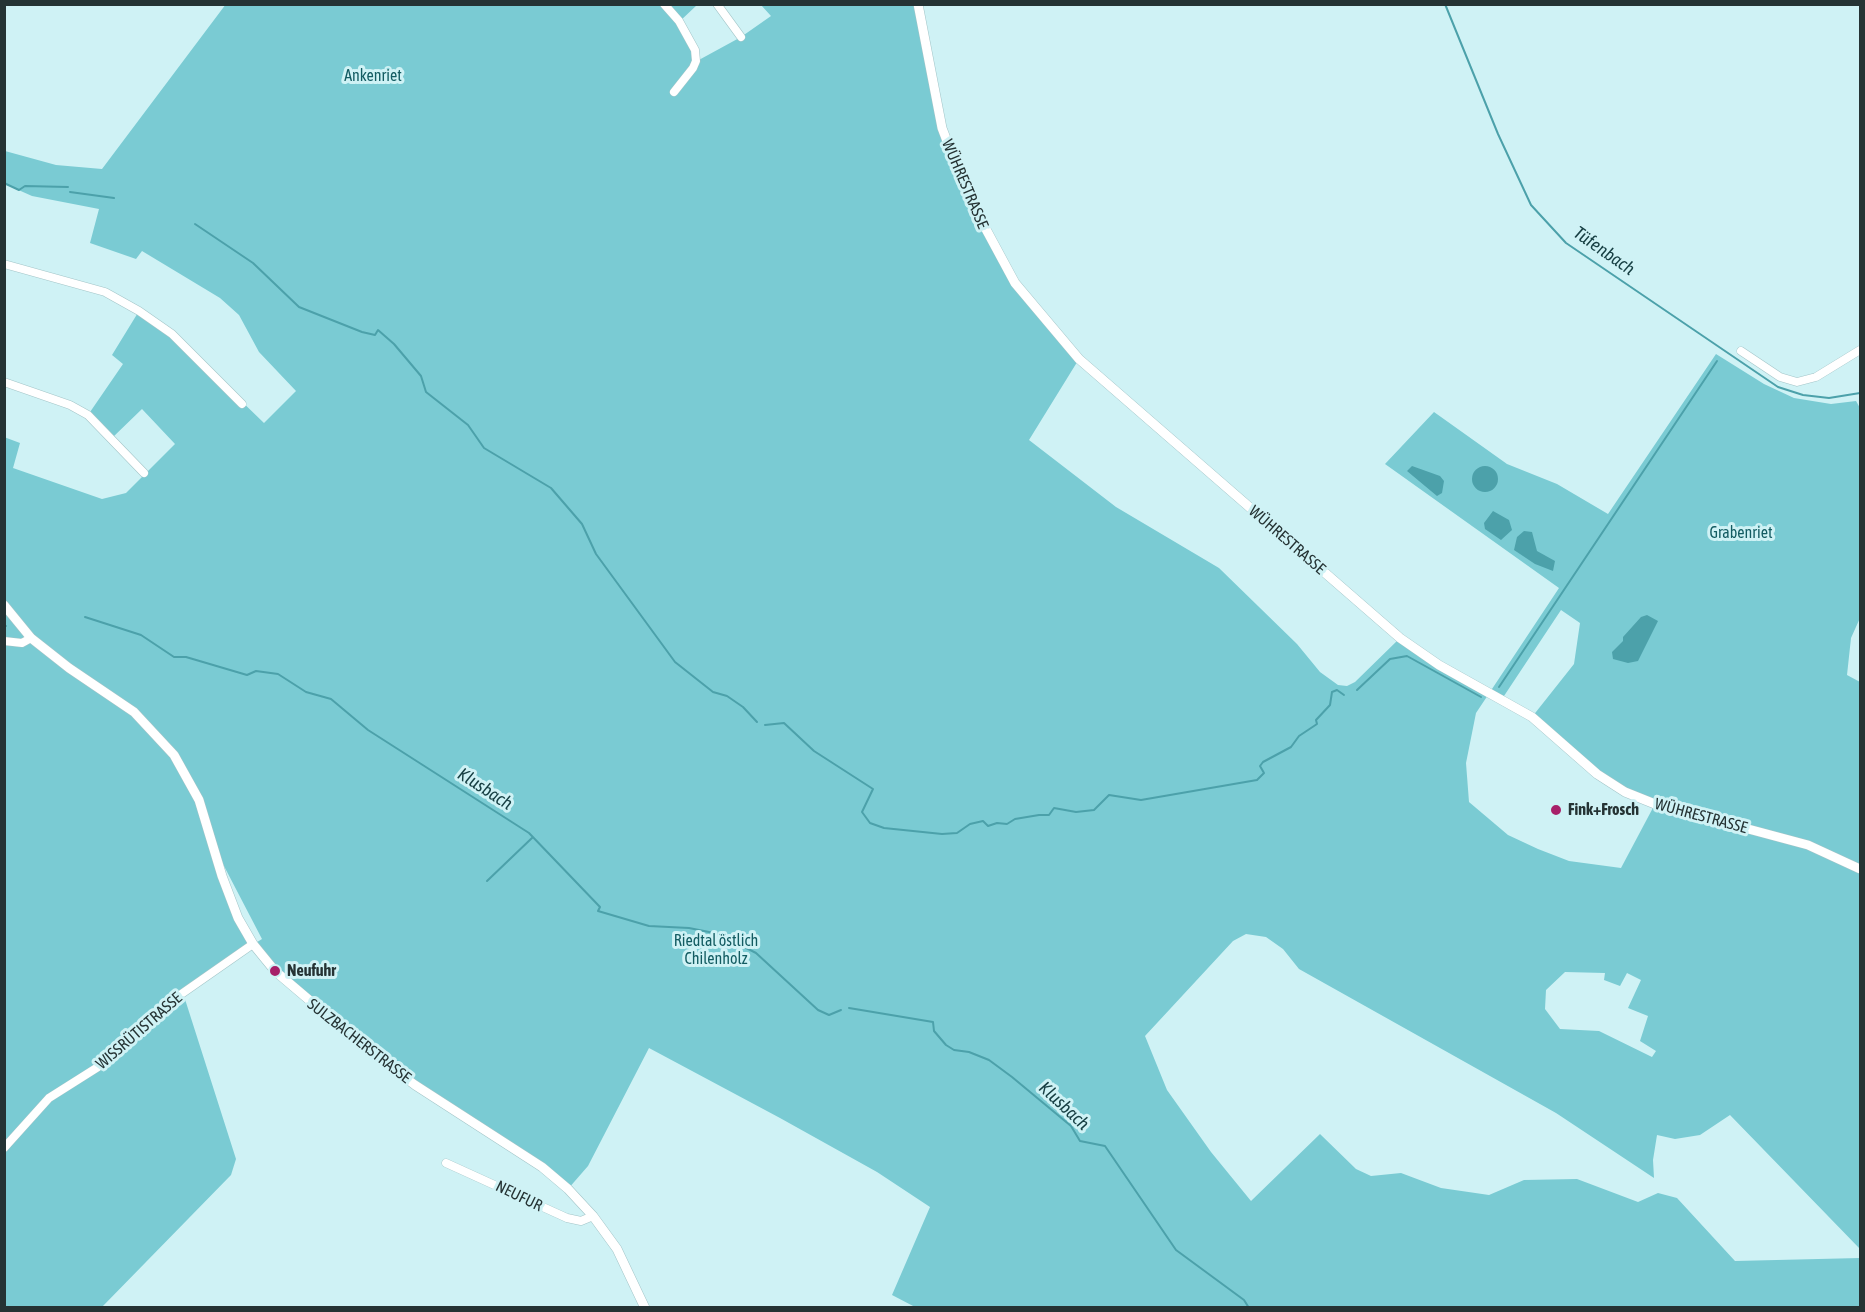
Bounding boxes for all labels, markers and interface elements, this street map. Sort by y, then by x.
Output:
park label: Ankenriet [344,66,402,86]
street label: WÜHRESTRASSE [938,137,992,231]
water label: Tüfenbach [1569,222,1639,280]
street label: WÜHRESTRASSE [1245,502,1329,578]
park label: Grabenriet [1709,523,1773,543]
water label: Klusbach [454,763,516,815]
street label: WÜHRESTRASSE [1653,794,1749,838]
place label: Fink+Frosch [1568,800,1639,820]
marker: Fink+Frosch [1549,803,1563,817]
park label: Riedtal östlich Chilenholz [674,931,758,969]
place label: Neufuhr [287,961,336,981]
marker: Neufuhr [268,964,282,978]
street label: WISSRÜTISTRASSE [92,988,186,1074]
street label: SULZBACHERSTRASSE [303,995,415,1087]
water label: Klusbach [1034,1077,1094,1135]
street label: NEUFUR [493,1177,545,1215]

